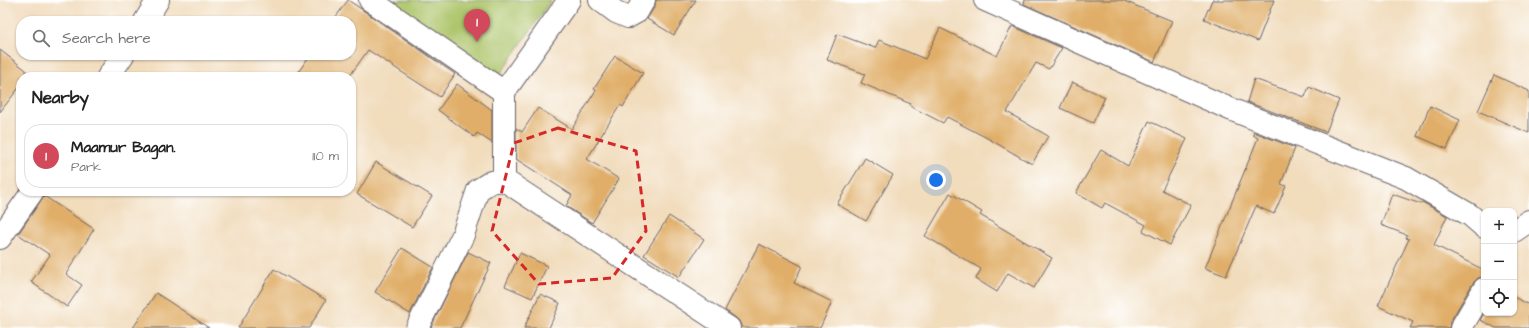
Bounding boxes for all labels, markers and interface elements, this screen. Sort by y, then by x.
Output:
pin: 1 [464,9,490,42]
search box [16,16,356,60]
icon: search [30,27,52,49]
text: Search here [62,28,151,49]
text: Nearby [32,86,89,110]
text: Maamur Bagan. [71,137,176,158]
text: 1 [45,147,47,165]
text: 110 m [312,147,339,165]
text: Park [71,158,101,176]
your location [926,170,946,190]
map controls [1481,208,1517,316]
button: + [1481,208,1517,244]
button: − [1481,244,1517,280]
button: locate [1481,280,1517,316]

